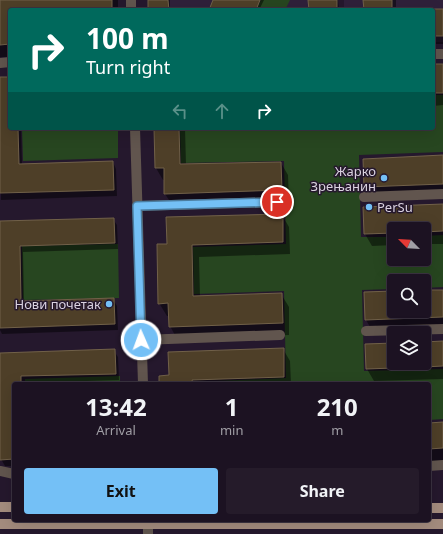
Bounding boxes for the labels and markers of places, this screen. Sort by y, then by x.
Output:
place label: Жарко Зрењанин [311,162,376,195]
marker: Жарко Зрењанин [379,173,389,183]
pin [260,185,294,219]
place label: PerSu [377,198,413,216]
marker: PerSu [364,202,374,212]
place label: Нови почетак [14,295,101,313]
marker: Нови почетак [104,299,114,309]

